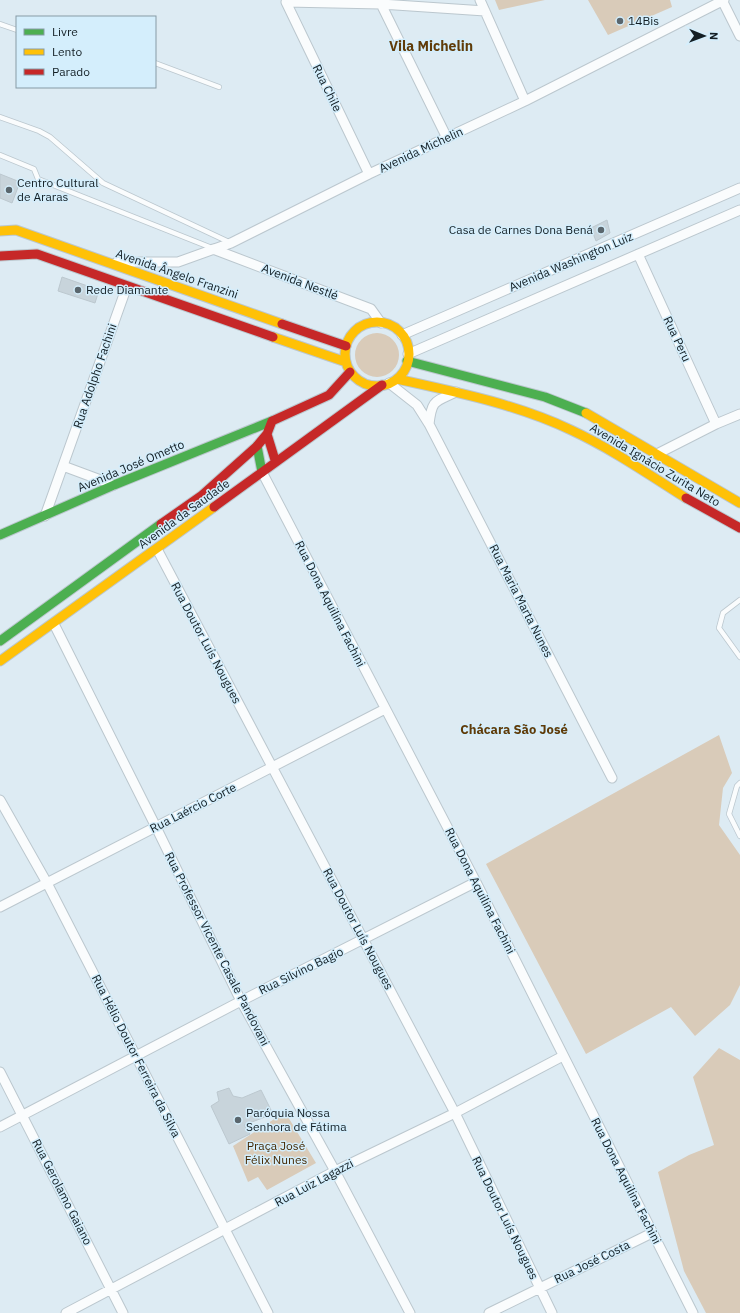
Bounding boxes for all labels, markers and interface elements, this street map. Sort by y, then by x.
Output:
place label: 14Bis [628,13,659,28]
legend [16,16,156,88]
marker: 14Bis [615,16,625,26]
north arrow [684,16,724,56]
text: Livre [52,24,78,39]
text: N [707,32,721,40]
district label: Vila Michelin [389,37,473,55]
text: Lento [52,44,82,59]
street label: Rua Chile [310,62,346,114]
text: Parado [52,64,90,79]
street label: Avenida Michelin [376,123,465,176]
place label: Centro Cultural de Araras [17,175,99,204]
marker: Centro Cultural de Araras [4,185,14,195]
place label: Casa de Carnes Dona Bená [449,222,594,237]
marker: Casa de Carnes Dona Bená [596,225,606,235]
street label: Avenida Washington Luiz [506,228,636,295]
street label: Avenida Ângelo Franzini [114,246,240,302]
street label: Avenida Nestlé [260,260,341,303]
place label: Rede Diamante [86,282,169,297]
marker: Rede Diamante [73,285,83,295]
street label: Rua Peru [660,314,695,364]
street label: Rua Adolpho Fachini [70,321,120,430]
street label: Avenida Ignácio Zurita Neto [587,420,723,510]
street label: Avenida José Ometto [75,436,187,495]
street label: Avenida da Saudade [135,475,233,552]
street label: Rua Dona Aquilina Fachini [292,538,369,669]
street label: Rua Maria Marta Nunes [486,542,557,660]
street label: Rua Doutor Luís Nougues [168,579,245,706]
district label: Chácara São José [460,721,568,738]
street label: Rua Laércio Corte [147,779,239,836]
street label: Rua Dona Aquilina Fachini [442,825,519,956]
street label: Rua Professor Vicente Casale Pandovani [162,849,273,1048]
street label: Rua Doutor Luís Nougues [320,865,397,992]
street label: Rua Silvino Bagio [256,943,346,998]
street label: Rua Hélio Doutor Ferreira da Silva [89,972,184,1140]
place label: Paróquia Nossa Senhora de Fátima [246,1105,347,1134]
marker: Paróquia Nossa Senhora de Fátima [233,1115,243,1125]
street label: Rua Dona Aquilina Fachini [588,1115,665,1246]
street label: Rua Gerolamo Gaiano [29,1136,96,1248]
park label: Praça José Félix Nunes [245,1138,308,1167]
street label: Rua Doutor Luís Nougues [469,1154,542,1282]
street label: Rua Luiz Lagazzi [272,1155,356,1210]
street label: Rua José Costa [551,1236,633,1286]

